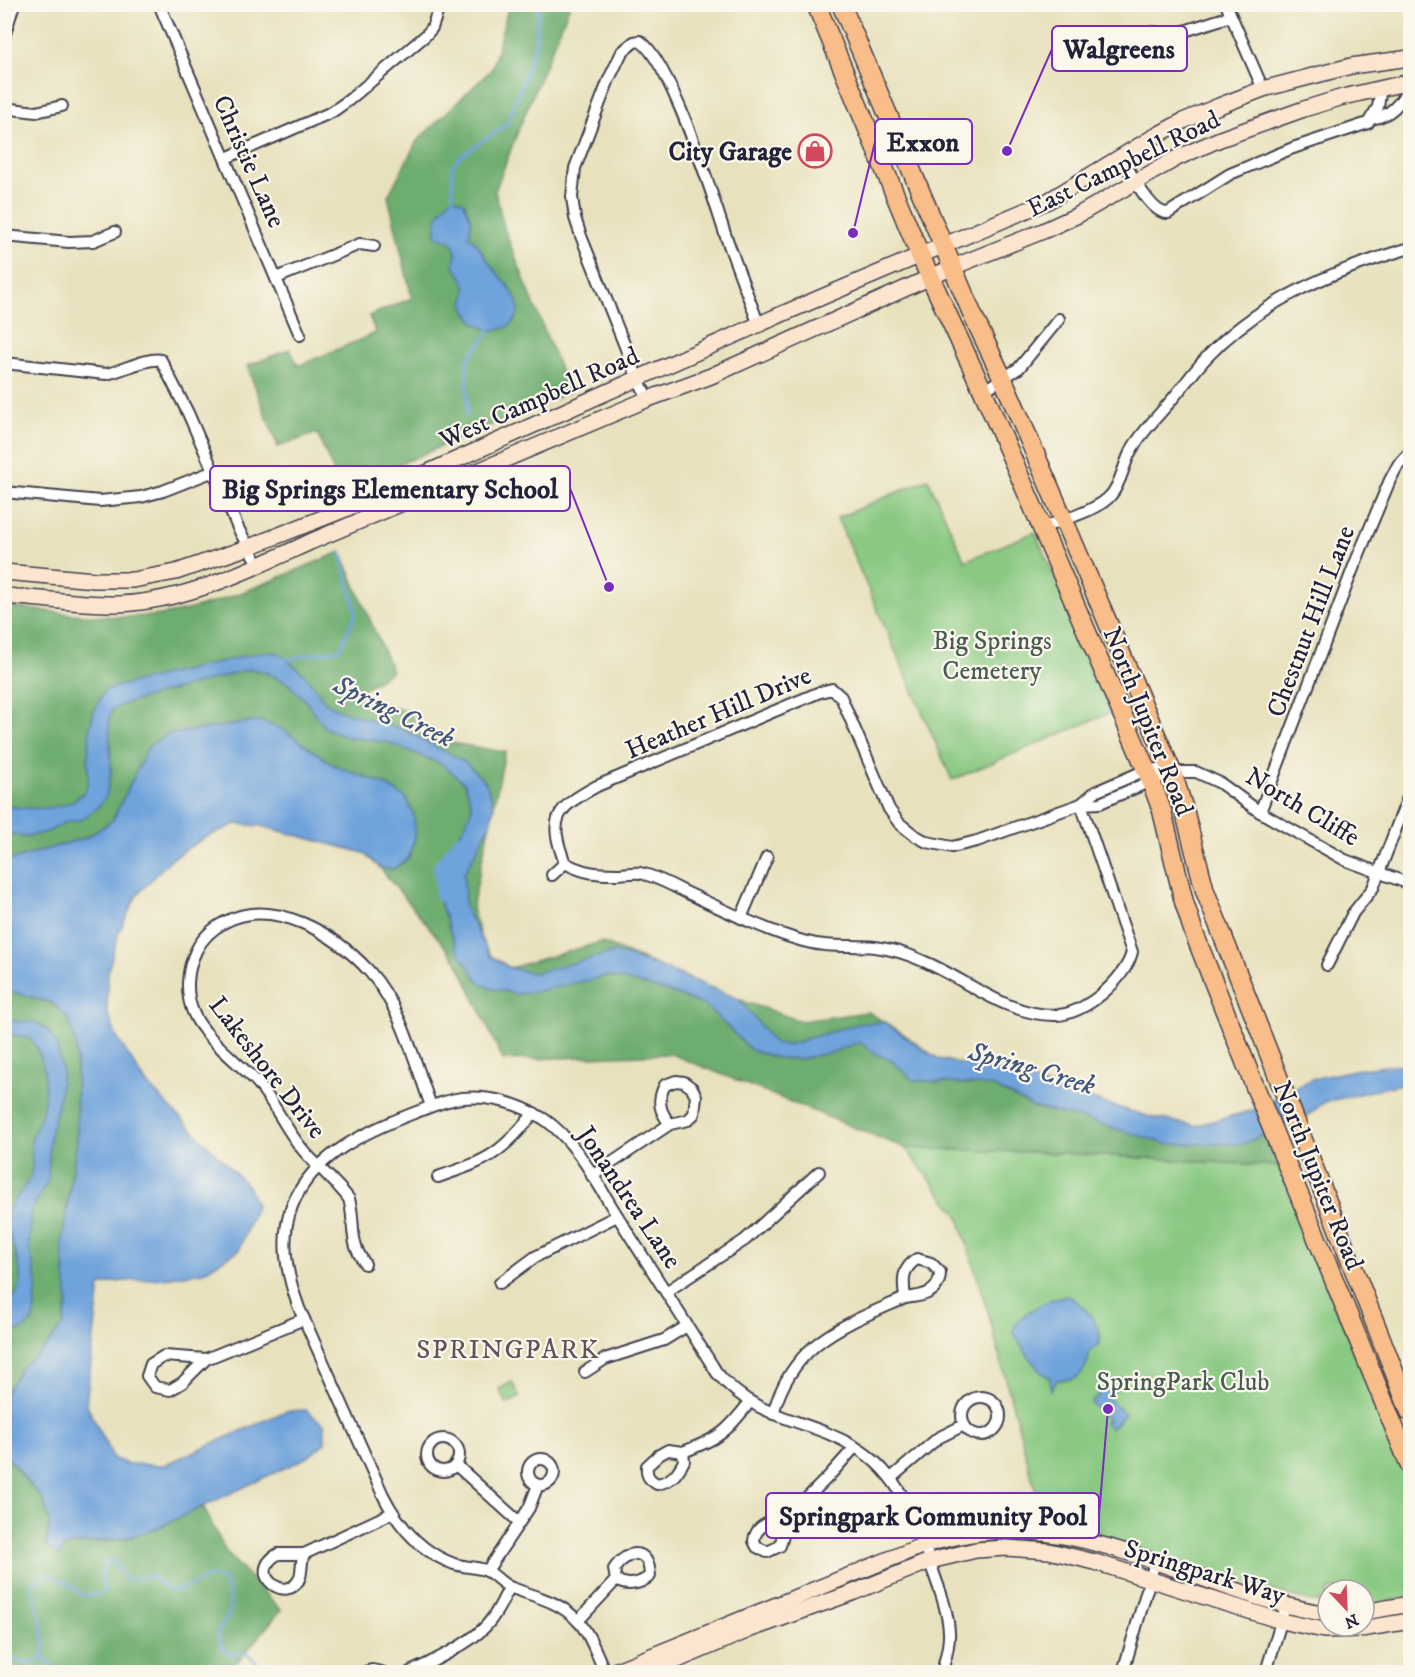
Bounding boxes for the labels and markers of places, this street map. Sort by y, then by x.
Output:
callout: Walgreens [1052,26,1187,71]
callout: Exxon [875,119,972,164]
shop icon: City Garage [797,133,833,169]
place label: City Garage [669,136,792,169]
callout: Big Springs Elementary School [210,466,570,511]
callout: Springpark Community Pool [766,1493,1099,1538]

